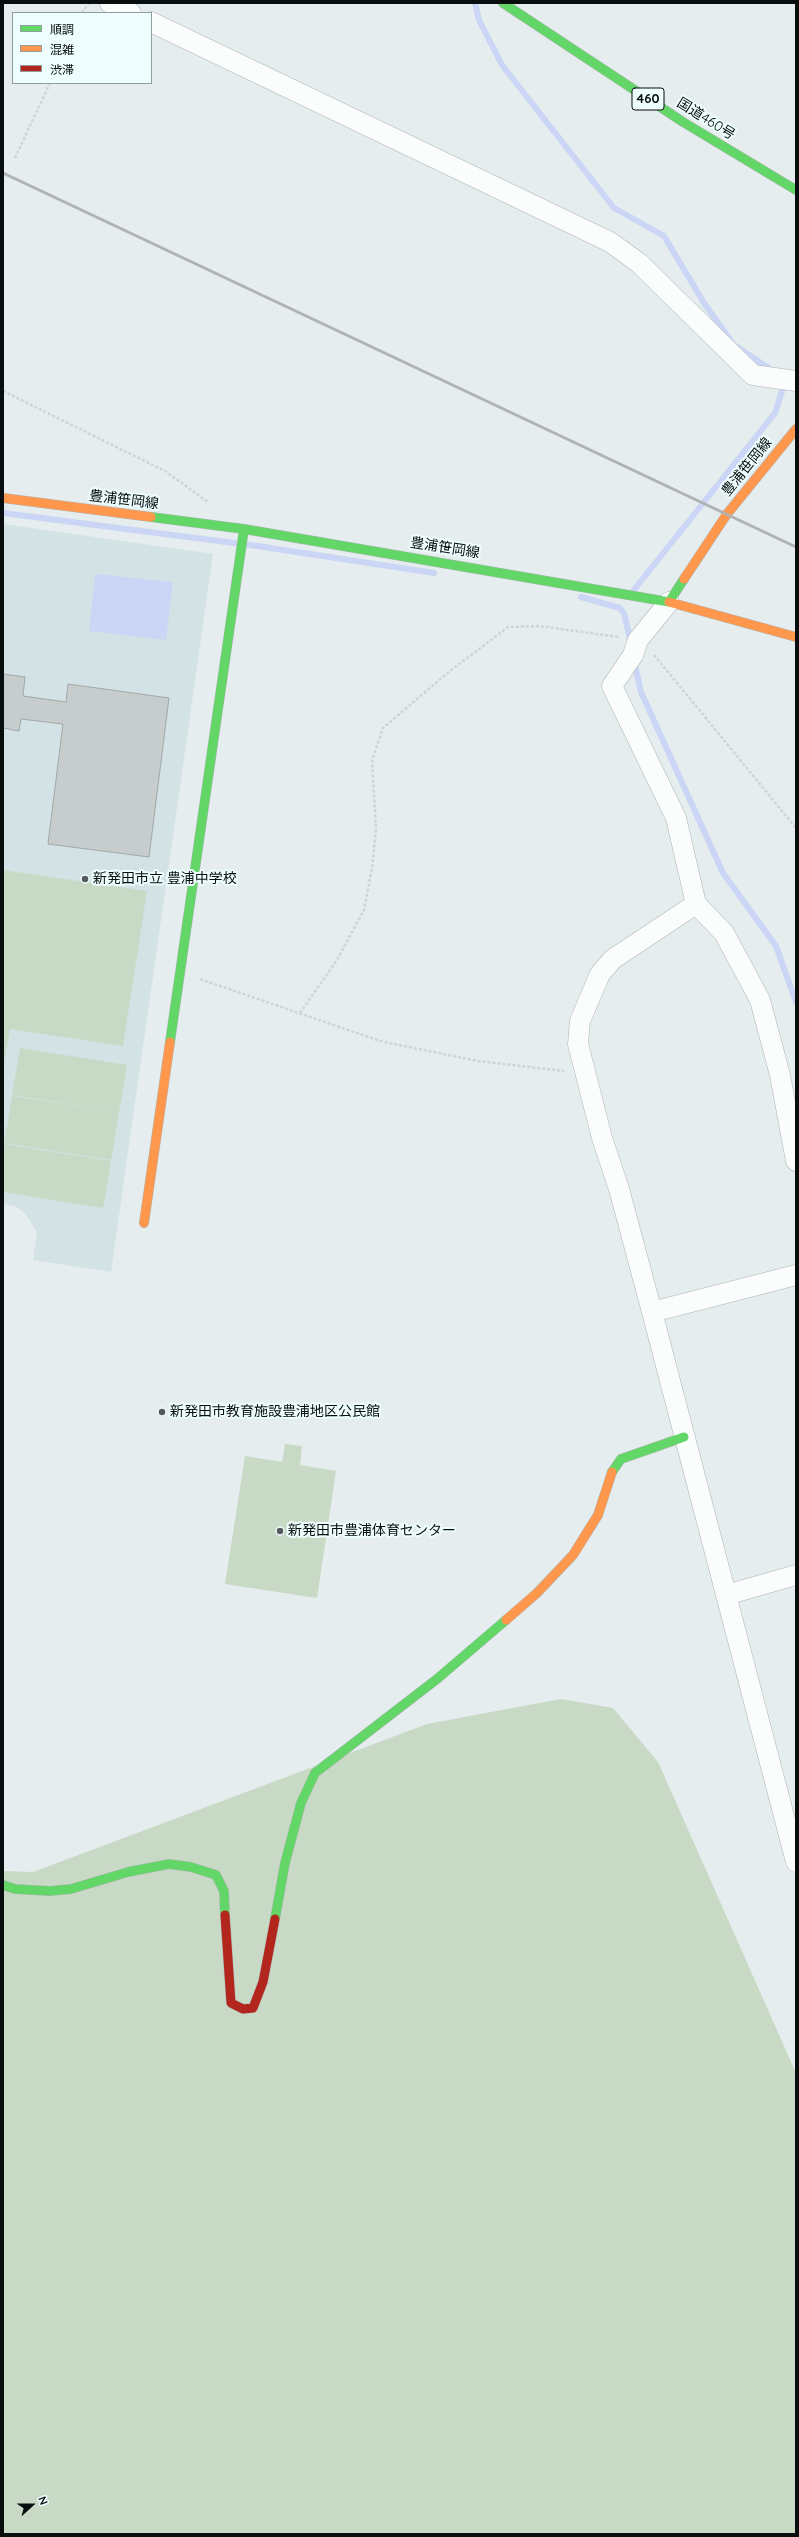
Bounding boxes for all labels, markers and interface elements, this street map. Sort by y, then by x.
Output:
legend [12,12,152,84]
text: 順調 [50,22,74,37]
text: 混雑 [50,42,74,57]
text: 渋滞 [50,62,74,77]
road number: 460 [632,88,664,110]
street label: 国道460号 [674,95,738,143]
street label: 豊浦笹岡線 [718,435,776,499]
street label: 豊浦笹岡線 [88,487,160,513]
street label: 豊浦笹岡線 [409,534,481,562]
place label: 新発田市立 豊浦中学校 [93,871,237,887]
marker: 新発田市立 豊浦中学校 [80,874,90,884]
place label: 新発田市教育施設豊浦地区公民館 [170,1404,380,1420]
marker: 新発田市教育施設豊浦地区公民館 [157,1407,167,1417]
place label: 新発田市豊浦体育センター [288,1523,456,1539]
marker: 新発田市豊浦体育センター [275,1526,285,1536]
north arrow [12,2485,52,2525]
text: N [35,2494,51,2507]

